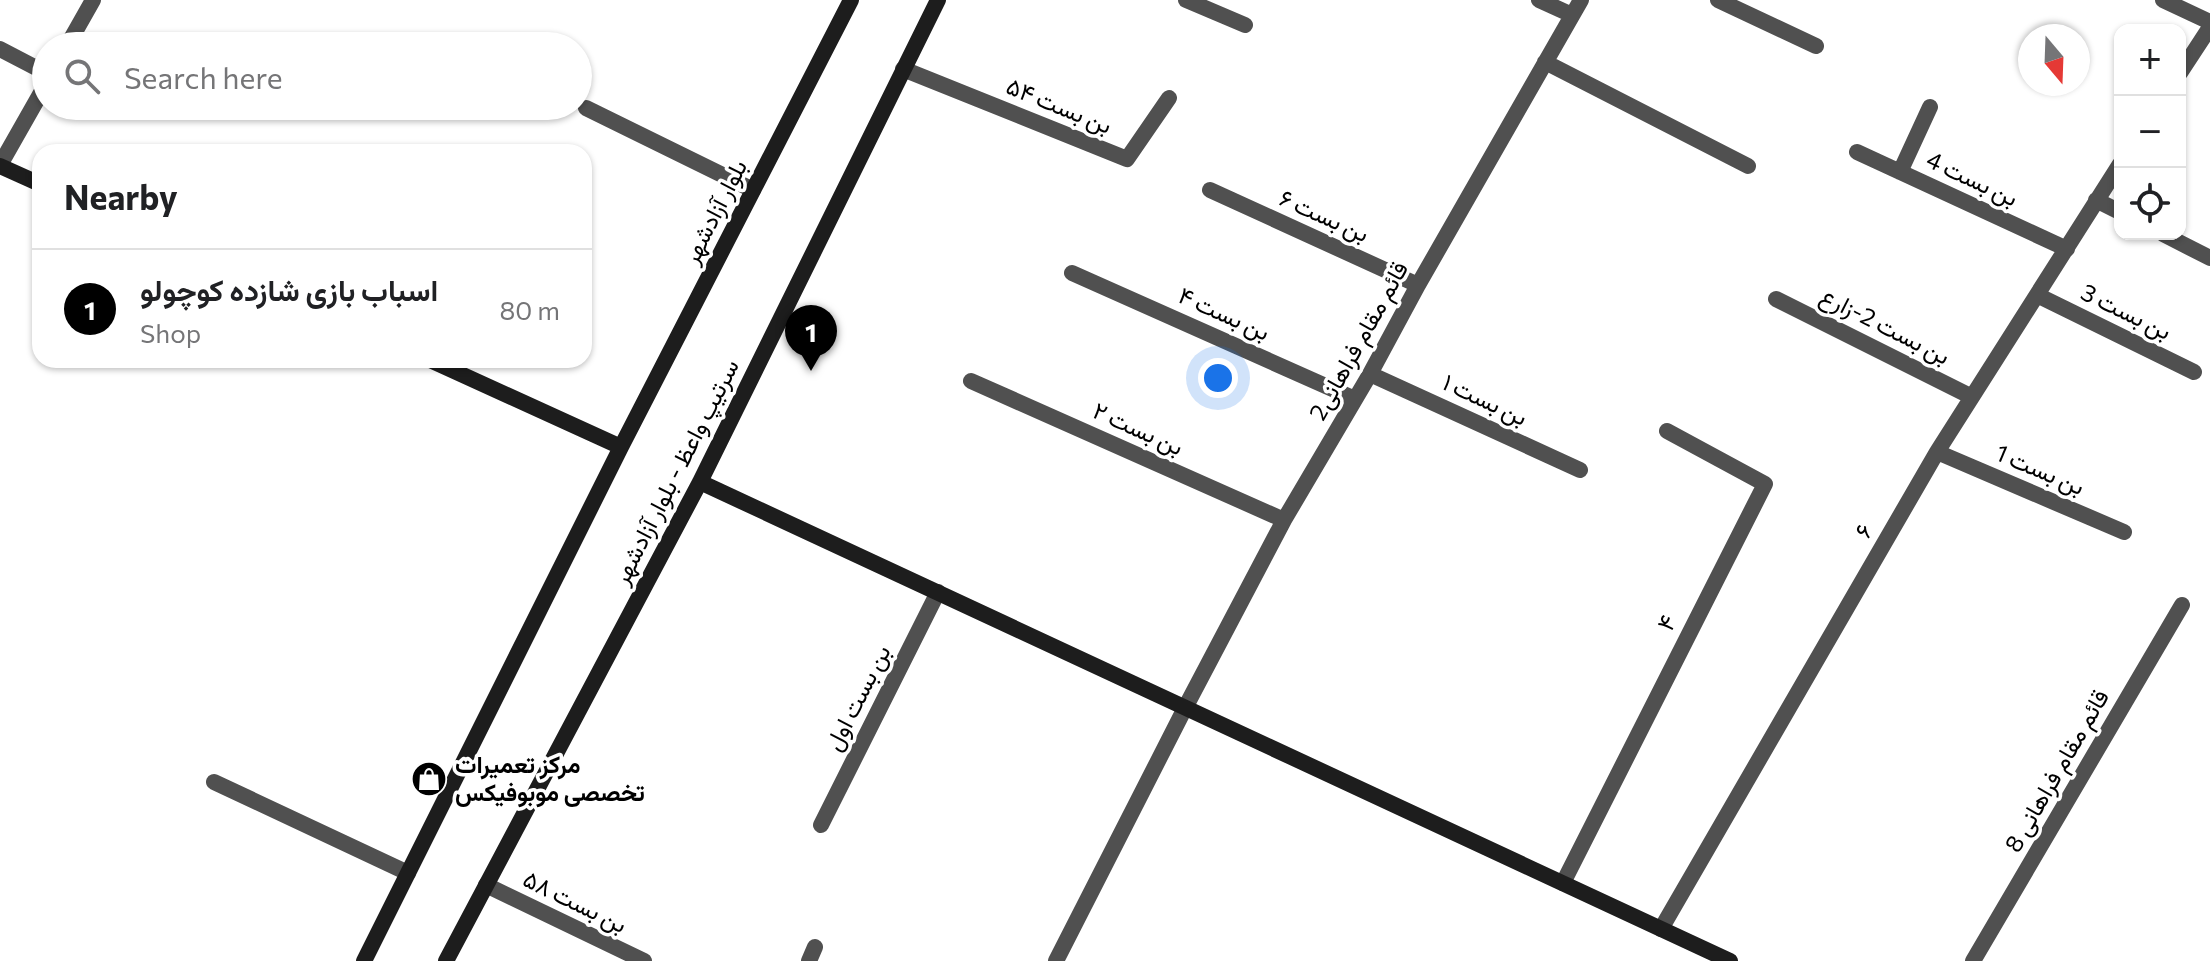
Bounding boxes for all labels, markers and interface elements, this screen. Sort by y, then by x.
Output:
north arrow [2018,24,2090,96]
map controls [2114,24,2186,240]
button: + [2114,24,2186,96]
search box [32,32,592,120]
icon: search [60,54,104,98]
text: Search here [124,58,283,95]
street label: بن بست ۵۴ [1002,70,1117,140]
button: − [2114,96,2186,168]
street label: بن بست 4 [1922,144,2023,212]
street label: بلوار آزادشهر [675,154,754,270]
button: locate [2114,168,2186,240]
text: Nearby [64,175,178,217]
street label: بن بست ۶ [1275,182,1374,248]
street label: 2قائم مقام فراهانی [1302,256,1416,426]
text: اسباب بازی شازده کوچولو [140,270,438,307]
street label: بن بست 3 [2076,276,2177,346]
street label: بن بست ۴ [1174,280,1275,347]
street label: بن بست 2-زارع [1815,280,1955,372]
text: 1 [84,294,96,325]
text: 80 m [500,294,560,325]
pin: 1 [785,305,837,371]
text: Shop [140,317,201,348]
street label: سرتیپ واعظ - بلوار آزادشهر [605,354,747,591]
your location [1198,358,1238,398]
street label: بن بست ۱ [1438,366,1533,432]
street label: بن بست ۲ [1089,395,1188,461]
street label: بن بست 1 [1991,437,2089,501]
street label: ۶ [1847,518,1878,543]
street label: ۴ [1650,610,1682,635]
street label: بن بست اول [818,640,897,756]
street label: 8 قائم مقام فراهانی [1997,684,2117,858]
place label: مرکز تعمیرات تخصصی موبوفیکس [455,749,645,808]
shop icon: مرکز تعمیرات تخصصی موبوفیکس [410,760,448,798]
street label: بن بست ۵۸ [519,863,632,939]

